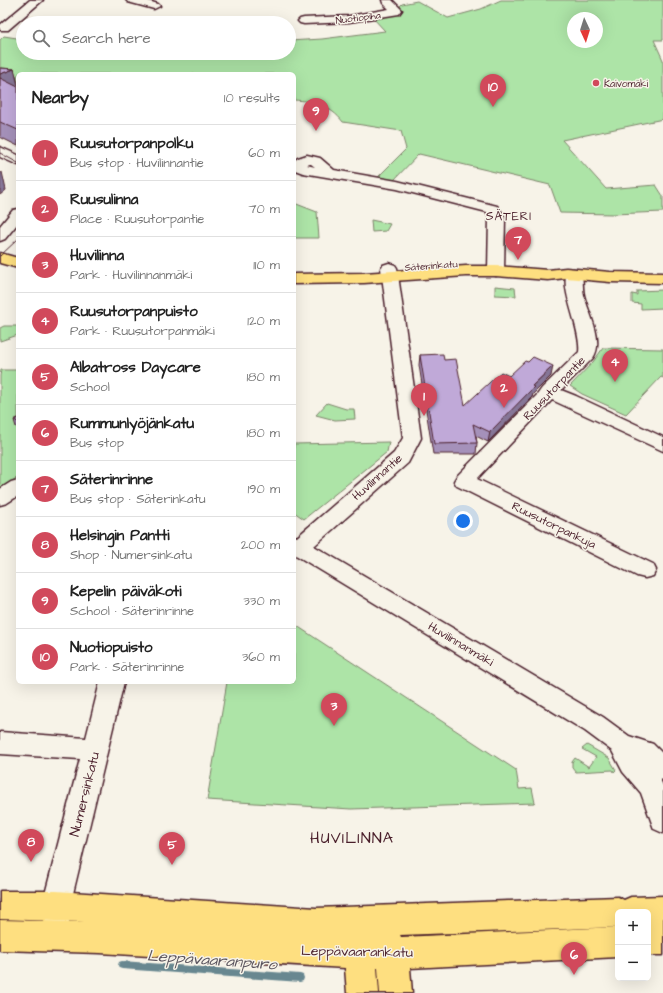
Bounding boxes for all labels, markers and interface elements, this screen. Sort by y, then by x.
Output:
street label: Nuotiopiha [335,8,381,28]
north arrow [567,12,603,48]
search box [16,16,296,60]
icon: search [30,27,52,49]
text: Search here [62,28,151,49]
pin: 10 [480,74,506,107]
place label: Kaivomäki [604,77,648,91]
marker: Kaivomäki [591,78,601,88]
text: Nearby [32,86,89,110]
text: 10 results [224,89,280,107]
pin: 9 [303,98,329,131]
text: Ruusutorpanpolku [70,133,193,154]
text: 1 [44,144,46,162]
text: 60 m [248,144,280,162]
text: Bus stop · Huvilinnantie [70,154,204,172]
text: Ruusulinna [70,189,138,210]
text: 2 [41,200,49,218]
text: 70 m [248,200,280,218]
district label: SÄTERI [486,208,532,225]
text: Place · Ruusutorpantie [70,210,204,228]
pin: 7 [505,227,531,260]
text: Huvilinna [70,245,124,266]
text: 3 [42,256,48,274]
text: 110 m [253,256,280,274]
street label: Säterinkatu [404,257,458,275]
text: Park · Huvilinnanmäki [70,266,192,284]
text: Ruusutorpanpuisto [70,301,198,322]
text: 4 [41,312,49,330]
text: 120 m [247,312,280,330]
text: Park · Ruusutorpanmäki [70,322,215,340]
pin: 4 [602,349,628,382]
street label: Ruusutorpantie [519,352,590,424]
text: Albatross Daycare [70,357,201,378]
text: 5 [40,368,50,386]
text: 180 m [246,368,280,386]
pin: 2 [491,375,517,408]
text: School [70,378,110,396]
pin: 1 [411,383,437,416]
text: Rummunlyöjänkatu [70,413,194,434]
text: 6 [41,424,49,442]
text: 180 m [246,424,280,442]
text: Bus stop [70,434,124,452]
street label: Huvilinnantie [348,450,407,505]
text: Säterinrinne [70,469,153,490]
text: 7 [41,480,49,498]
text: 190 m [247,480,280,498]
text: Bus stop · Säterinkatu [70,490,206,508]
street label: Ruusutorpankuja [509,498,599,553]
your location [453,511,473,531]
text: Helsingin Pantti [70,525,169,546]
text: 8 [41,536,49,554]
text: 200 m [241,536,280,554]
text: Shop · Numersinkatu [70,546,192,564]
text: Kepelin päiväkoti [70,581,181,602]
text: 9 [41,592,49,610]
text: 330 m [243,592,280,610]
text: School · Säterinrinne [70,602,194,620]
street label: Huvilinnanmäki [425,618,497,671]
text: Nuotiopuisto [70,637,153,658]
text: 10 [40,648,50,666]
text: 360 m [242,648,280,666]
text: Park · Säterinrinne [70,658,184,676]
pin: 3 [321,693,347,726]
street label: Numersinkatu [65,750,105,839]
district label: HUVILINNA [310,827,394,849]
pin: 8 [18,829,44,862]
pin: 5 [159,832,185,865]
map controls [615,909,651,981]
button: + [615,909,651,945]
street label: Leppävaarankatu [301,941,413,963]
pin: 6 [561,942,587,975]
water label: Leppävaaranpuro [146,944,279,976]
button: − [615,945,651,981]

